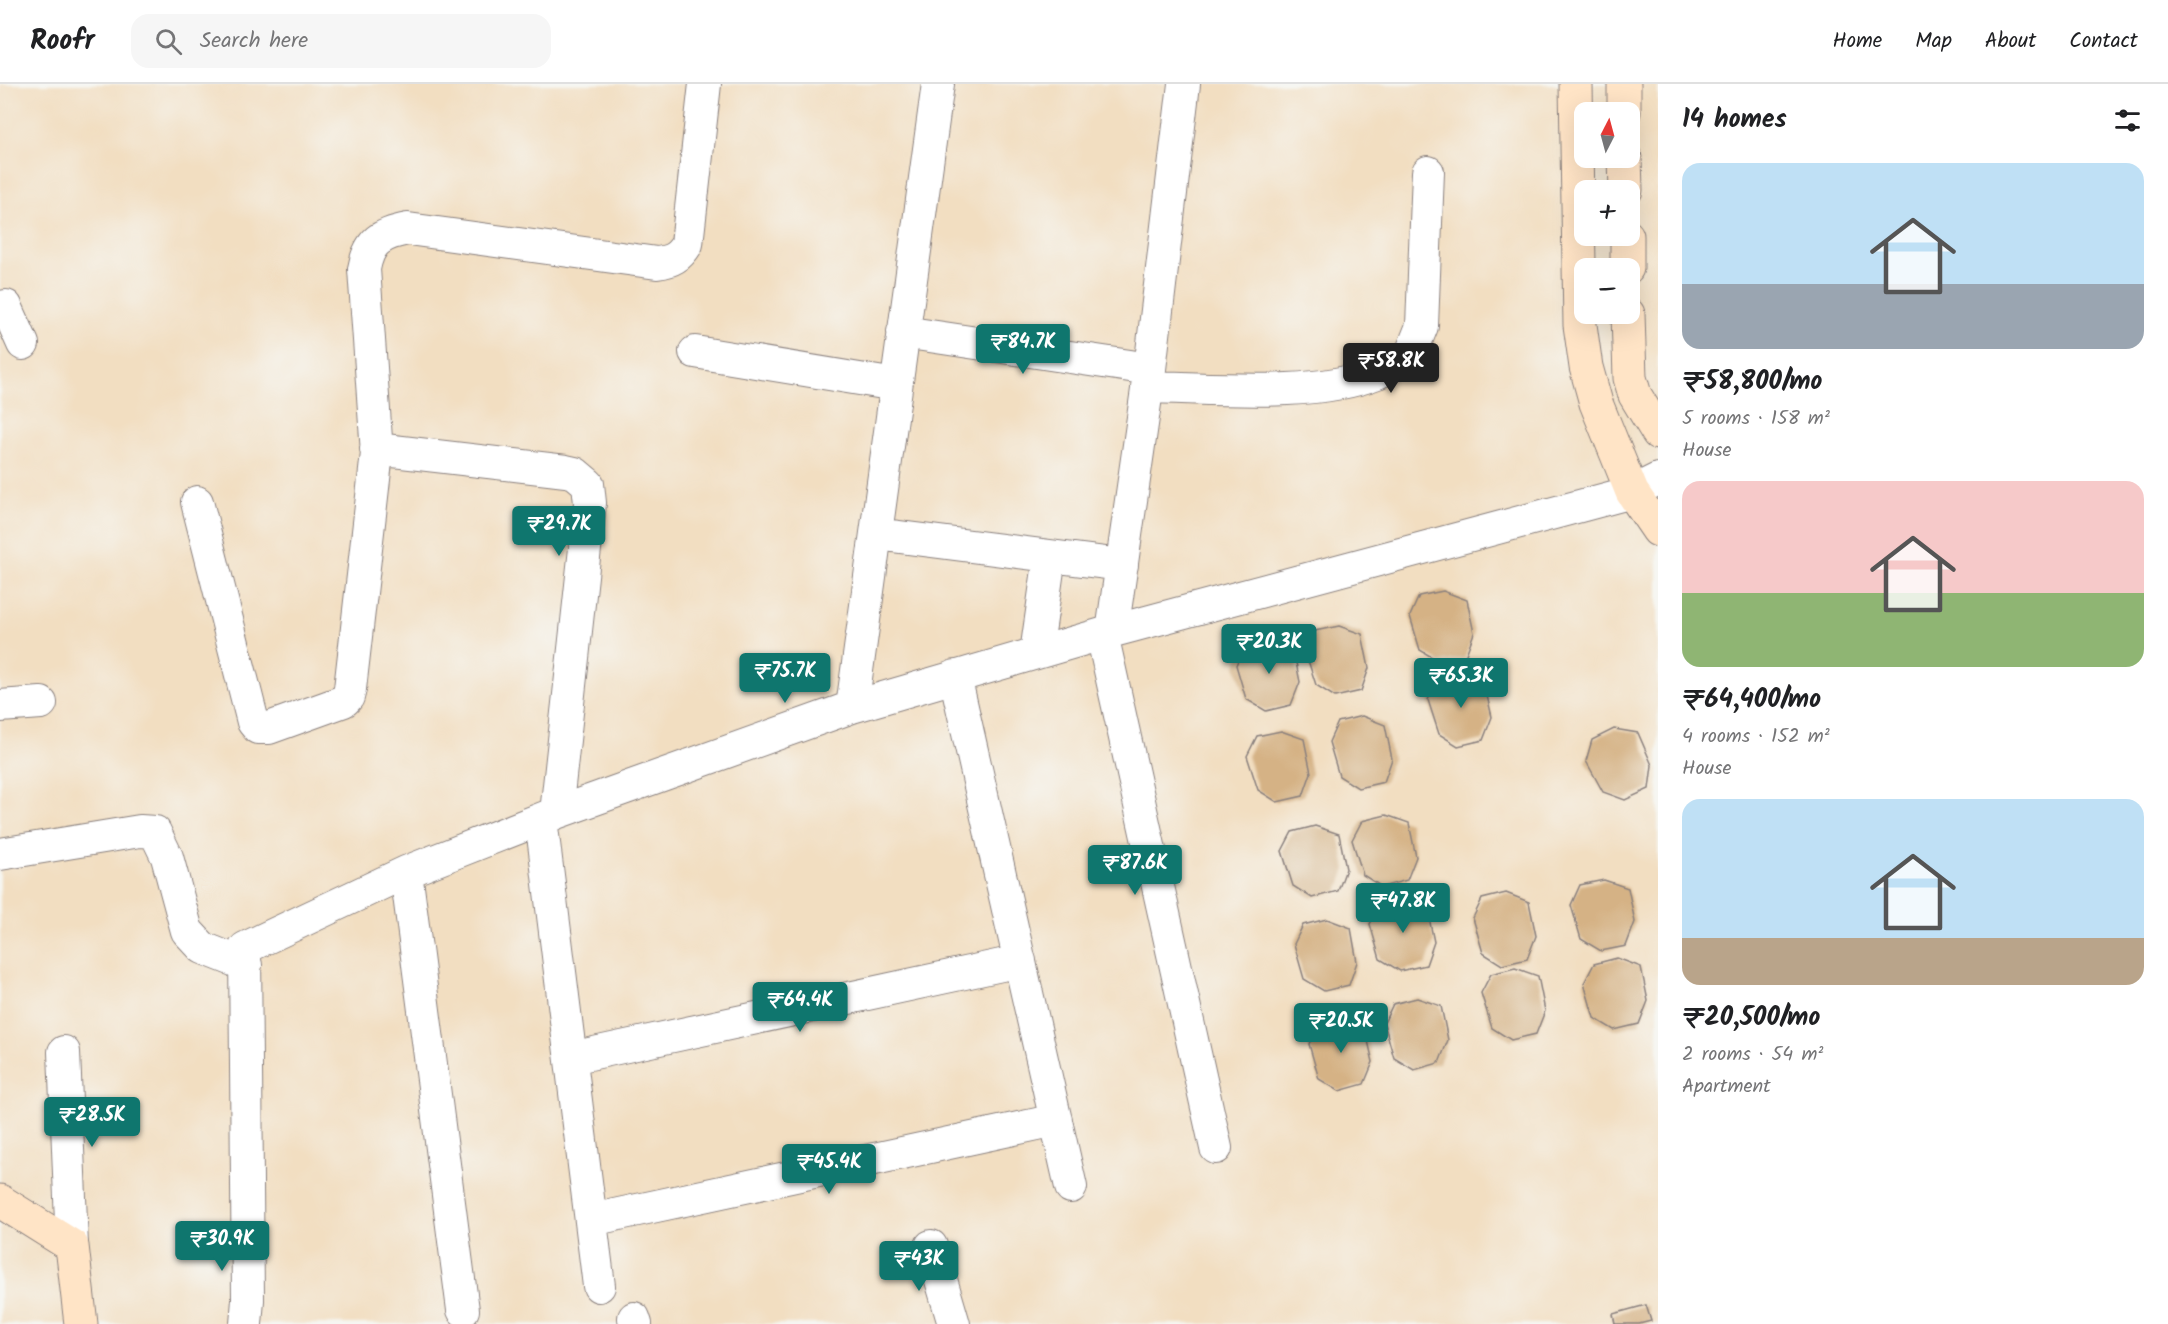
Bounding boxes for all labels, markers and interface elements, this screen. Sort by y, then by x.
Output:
search box [131,14,551,68]
text: Roofr [30,19,95,64]
text: Search here [200,24,308,59]
icon: search [152,25,185,58]
text: Home [1833,25,1882,58]
text: Map [1915,25,1952,58]
text: About [1985,25,2036,58]
text: Contact [2069,25,2138,58]
text: 14 homes [1682,99,1787,141]
north arrow [1574,102,1640,168]
map controls [1574,102,1640,324]
icon: filters [2111,104,2144,137]
button: + [1574,180,1640,246]
icon: home [1859,202,1967,310]
button: − [1574,258,1640,324]
pin: ₹84.7K [974,324,1072,375]
text: ₹84.7K [990,327,1056,359]
pin: ₹58.8K [1342,343,1440,394]
text: ₹58.8K [1357,346,1425,378]
text: ₹58,800/mo [1682,361,1822,403]
text: 5 rooms · 158 m² [1682,403,1830,435]
text: House [1682,435,1732,467]
pin: ₹29.7K [510,506,608,557]
text: ₹29.7K [526,509,592,541]
icon: home [1859,520,1967,628]
pin: ₹20.3K [1220,624,1318,675]
text: ₹20.3K [1235,627,1303,659]
pin: ₹75.7K [736,653,834,704]
text: ₹75.7K [753,656,817,688]
pin: ₹65.3K [1412,658,1510,709]
text: ₹65.3K [1428,661,1494,693]
text: ₹64,400/mo [1682,679,1821,721]
text: 4 rooms · 152 m² [1682,721,1830,753]
text: House [1682,753,1732,785]
icon: home [1859,838,1967,946]
pin: ₹87.6K [1086,845,1184,896]
text: ₹87.6K [1102,848,1168,880]
pin: ₹47.8K [1354,883,1452,934]
text: ₹47.8K [1370,886,1436,918]
pin: ₹64.4K [751,982,849,1033]
text: ₹64.4K [767,985,833,1017]
text: ₹20,500/mo [1682,997,1820,1039]
pin: ₹20.5K [1292,1003,1390,1054]
text: ₹20.5K [1308,1006,1374,1038]
text: 2 rooms · 54 m² [1682,1039,1823,1071]
text: Apartment [1682,1071,1771,1103]
pin: ₹28.5K [43,1097,141,1148]
text: ₹28.5K [58,1100,126,1132]
pin: ₹45.4K [780,1144,878,1195]
text: ₹45.4K [796,1147,862,1179]
pin: ₹30.9K [173,1221,271,1272]
text: ₹30.9K [189,1224,255,1256]
pin: ₹43K [883,1241,955,1292]
text: ₹43K [893,1244,945,1276]

